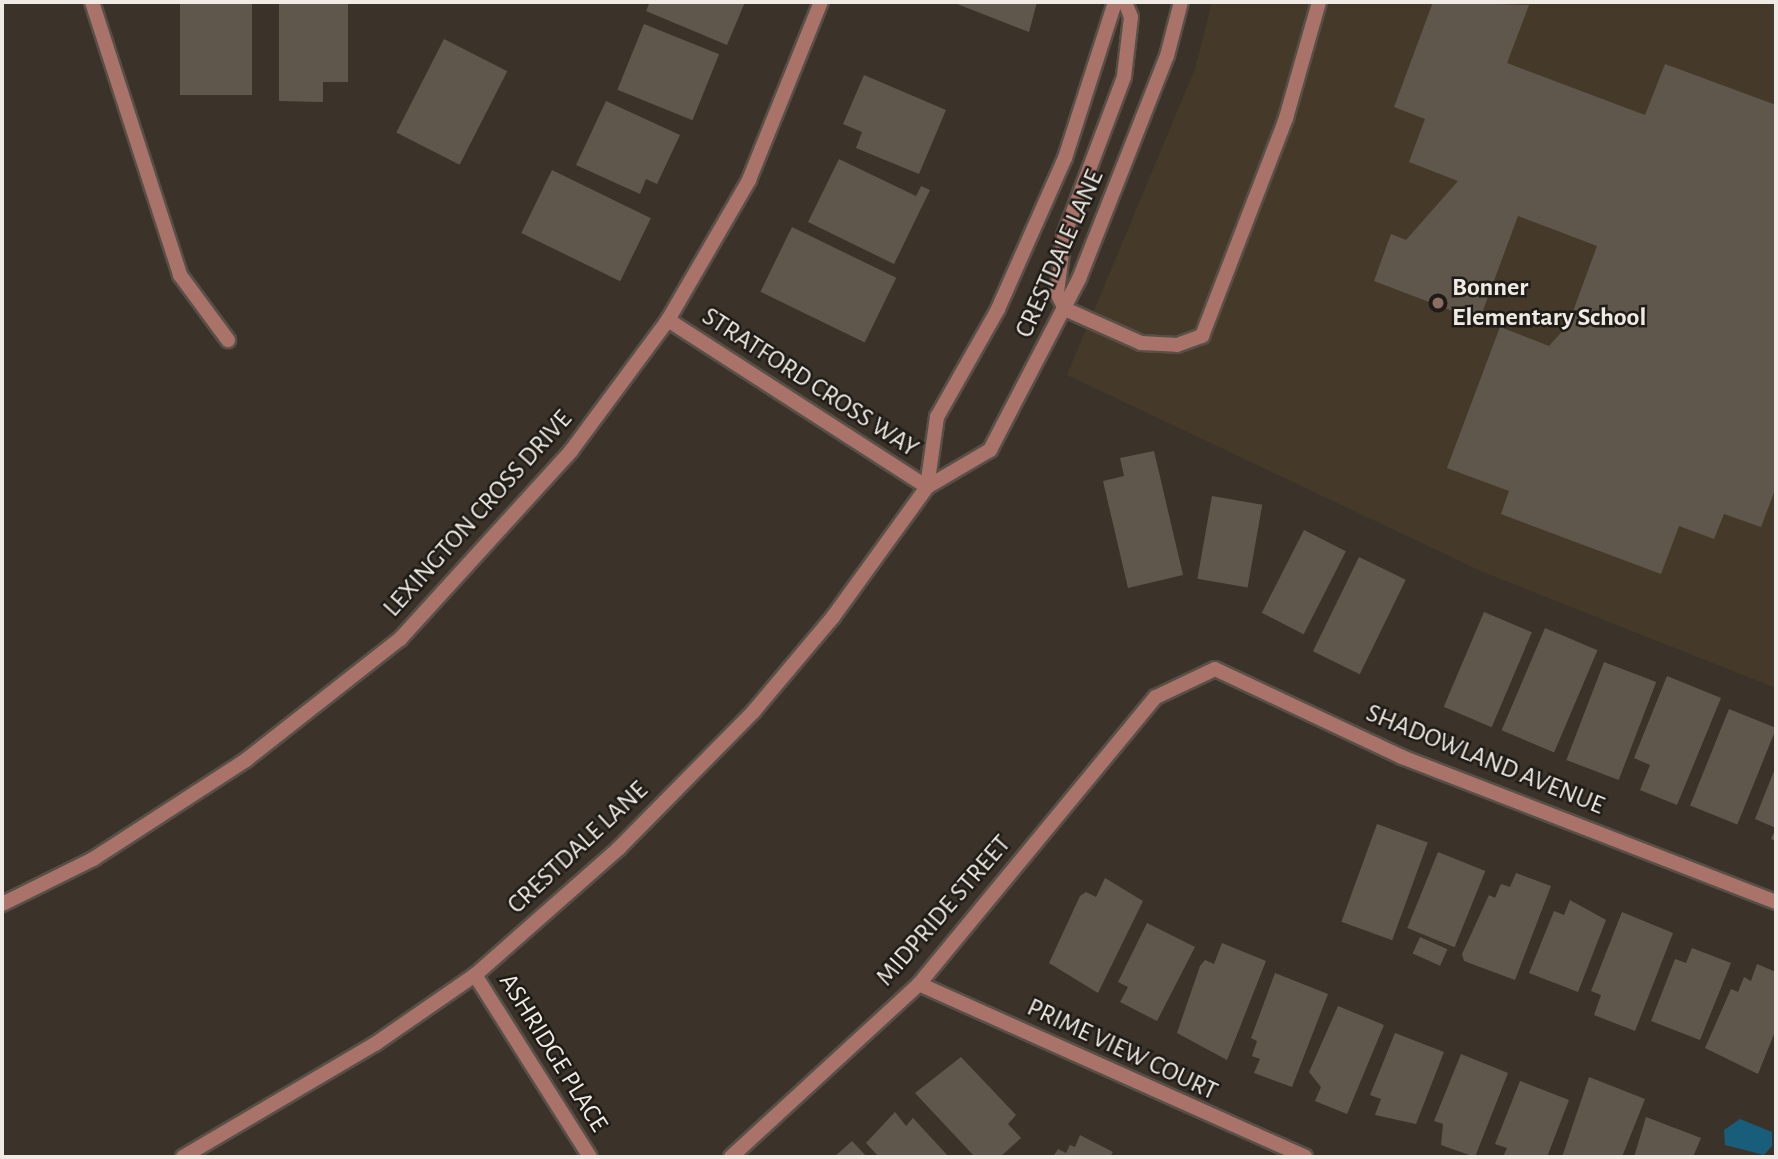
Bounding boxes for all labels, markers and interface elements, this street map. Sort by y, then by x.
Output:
street label: CRESTDALE LANE [1009,165,1111,343]
place label: Bonner Elementary School [1452,272,1646,334]
marker: Bonner Elementary School [1430,295,1446,311]
street label: STRATFORD CROSS WAY [696,301,924,465]
street label: LEXINGTON CROSS DRIVE [377,404,579,624]
street label: SHADOWLAND AVENUE [1361,698,1609,822]
street label: CRESTDALE LANE [501,775,655,921]
street label: MIDPRIDE STREET [870,829,1018,993]
street label: ASHRIDGE PLACE [492,968,614,1138]
street label: PRIME VIEW COURT [1022,992,1222,1108]

